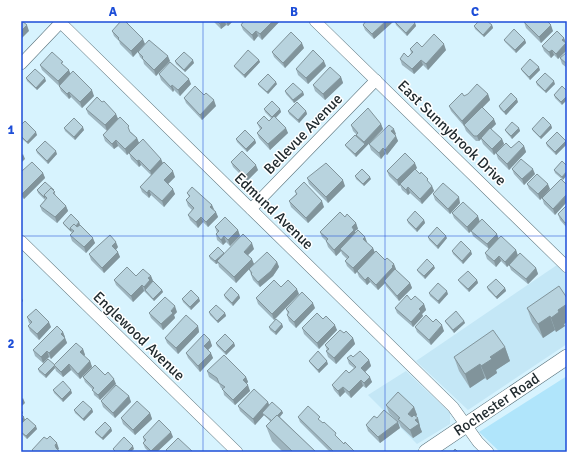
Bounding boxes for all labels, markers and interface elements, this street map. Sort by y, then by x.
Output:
text: A [109,4,118,20]
text: B [290,4,298,20]
text: C [471,4,479,20]
street label: East Sunnybrook Drive [394,77,510,189]
street label: Bellevue Avenue [260,90,346,178]
text: 1 [7,122,15,138]
street label: Edmund Avenue [231,169,317,253]
street label: Englewood Avenue [89,288,189,384]
text: 2 [7,336,15,352]
street label: Rochester Road [450,369,543,440]

